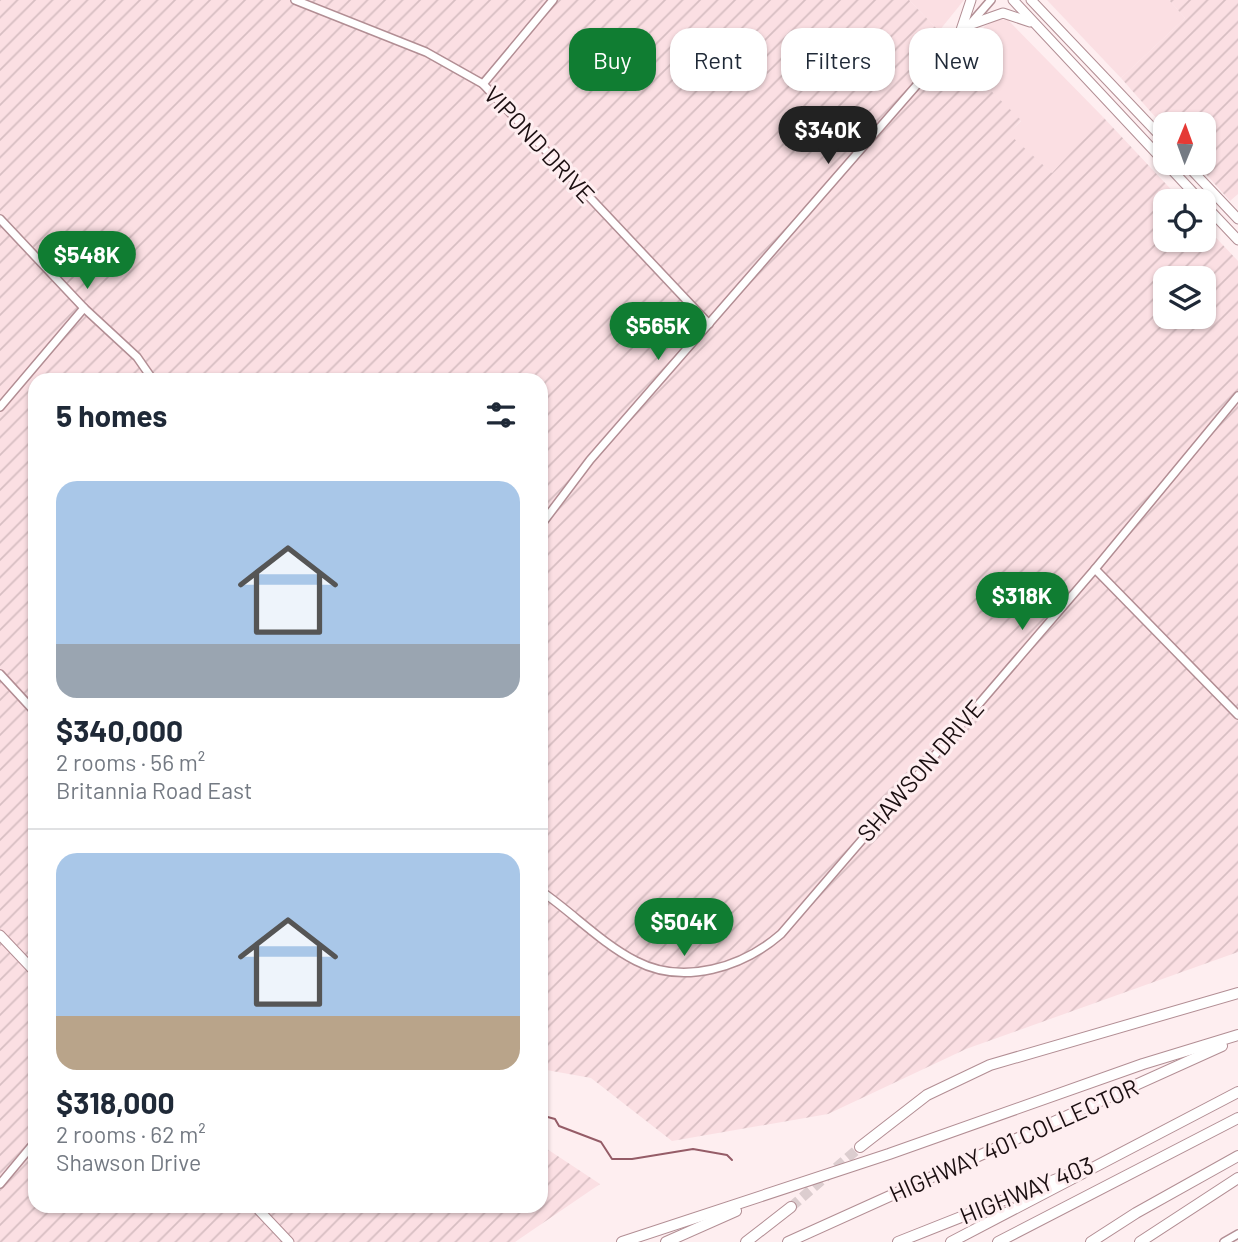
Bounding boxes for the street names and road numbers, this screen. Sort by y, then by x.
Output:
street label: VIPOND DRIVE [479,80,602,208]
street label: SHAWSON DRIVE [850,693,989,847]
street label: HIGHWAY 401 COLLECTOR [884,1072,1142,1208]
street label: HIGHWAY 403 [955,1150,1097,1230]

